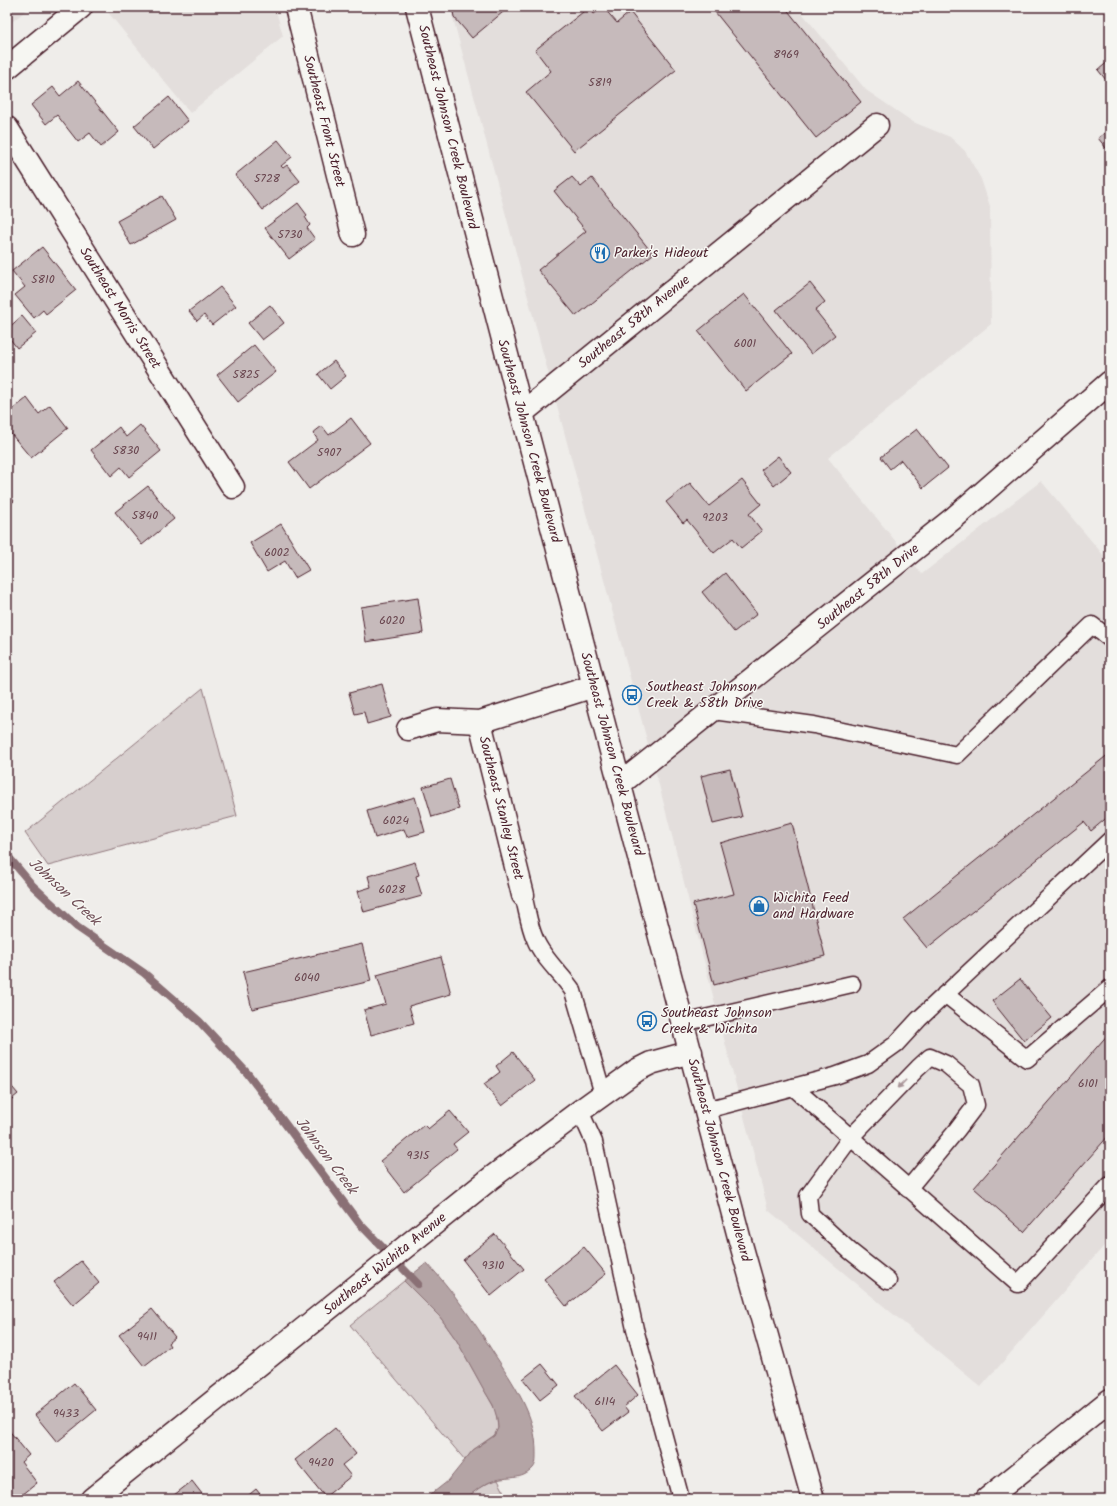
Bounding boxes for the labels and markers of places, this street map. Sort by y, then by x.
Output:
restaurant icon: Parker's Hideout [589,242,611,264]
place label: Parker's Hideout [614,242,709,264]
place label: Southeast Johnson Creek & 58th Drive [646,676,764,714]
bus stop icon: Southeast Johnson Creek & 58th Drive [621,684,643,706]
place label: Wichita Feed and Hardware [773,887,855,925]
shop icon: Wichita Feed and Hardware [748,895,770,917]
place label: Southeast Johnson Creek & Wichita [661,1002,772,1040]
bus stop icon: Southeast Johnson Creek & Wichita [636,1010,658,1032]

